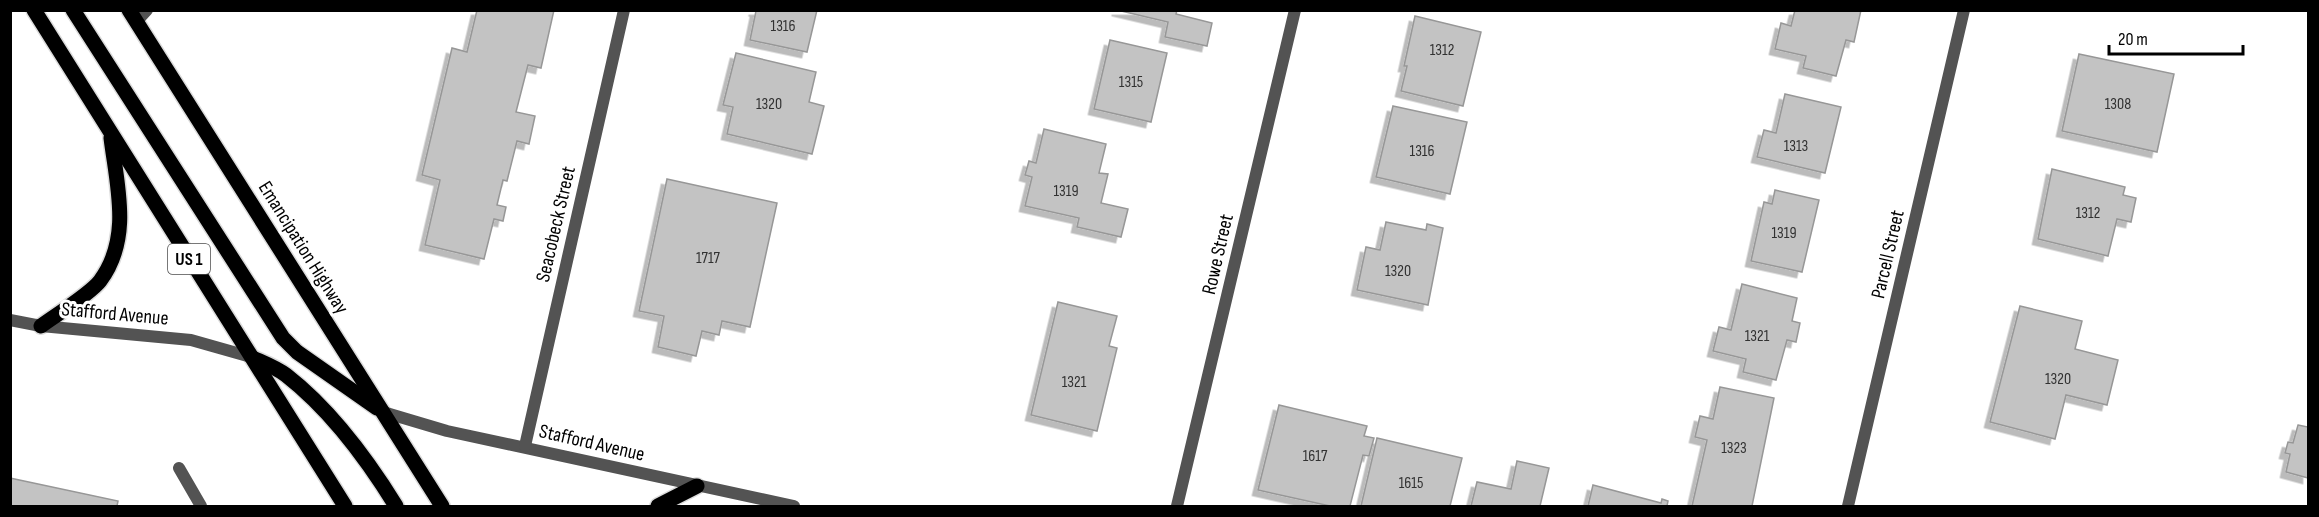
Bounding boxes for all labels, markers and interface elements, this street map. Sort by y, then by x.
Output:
house number: 1316 [771,17,795,36]
scale bar [2109,18,2242,56]
text: 20 m [2118,29,2148,50]
house number: 1312 [1430,41,1454,60]
house number: 1315 [1119,73,1143,92]
house number: 1320 [756,95,782,114]
house number: 1308 [2105,95,2131,114]
house number: 1313 [1784,137,1808,156]
house number: 1316 [1410,142,1434,161]
street label: Seacobeck Street [531,164,581,284]
street label: Emancipation Highway [253,177,354,318]
house number: 1319 [1054,182,1079,201]
house number: 1312 [2076,204,2100,223]
street label: Parcell Street [1866,208,1910,301]
street label: Rowe Street [1197,212,1239,297]
house number: 1319 [1772,224,1797,243]
road number: US 1 [168,244,210,274]
house number: 1717 [696,249,721,268]
house number: 1320 [1385,262,1411,281]
street label: Stafford Avenue [60,297,169,331]
house number: 1321 [1745,327,1770,346]
house number: 1320 [2045,370,2071,389]
house number: 1321 [1062,373,1087,392]
street label: Stafford Avenue [537,419,647,467]
house number: 1323 [1721,439,1747,458]
house number: 1617 [1303,447,1328,466]
house number: 1615 [1399,474,1423,493]

